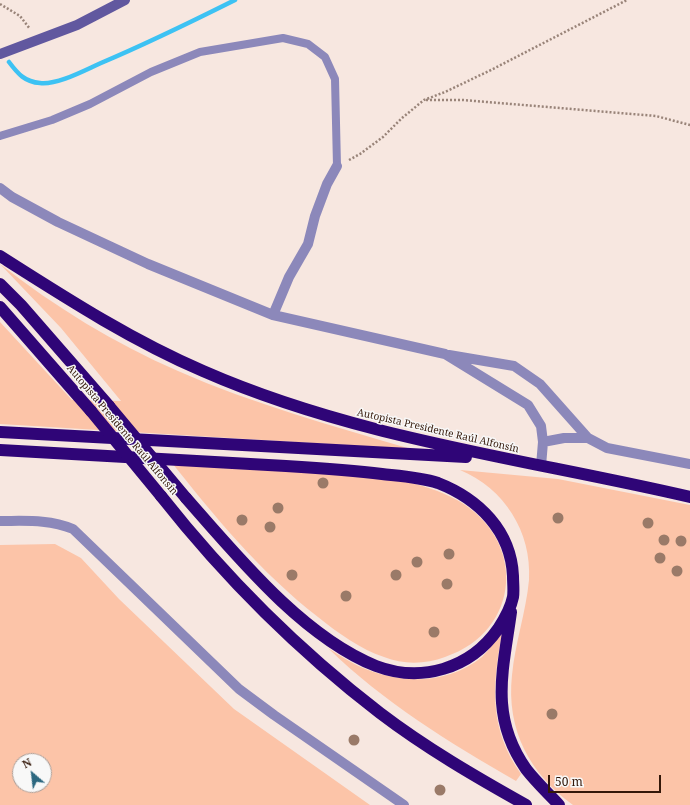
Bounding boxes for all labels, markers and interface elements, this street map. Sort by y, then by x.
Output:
street label: Autopista Presidente Raúl Alfonsín [64,363,180,497]
street label: Autopista Presidente Raúl Alfonsín [356,407,520,455]
north arrow [12,753,52,793]
text: N [19,754,34,772]
scale bar [550,767,663,793]
text: 50 m [555,773,583,790]

